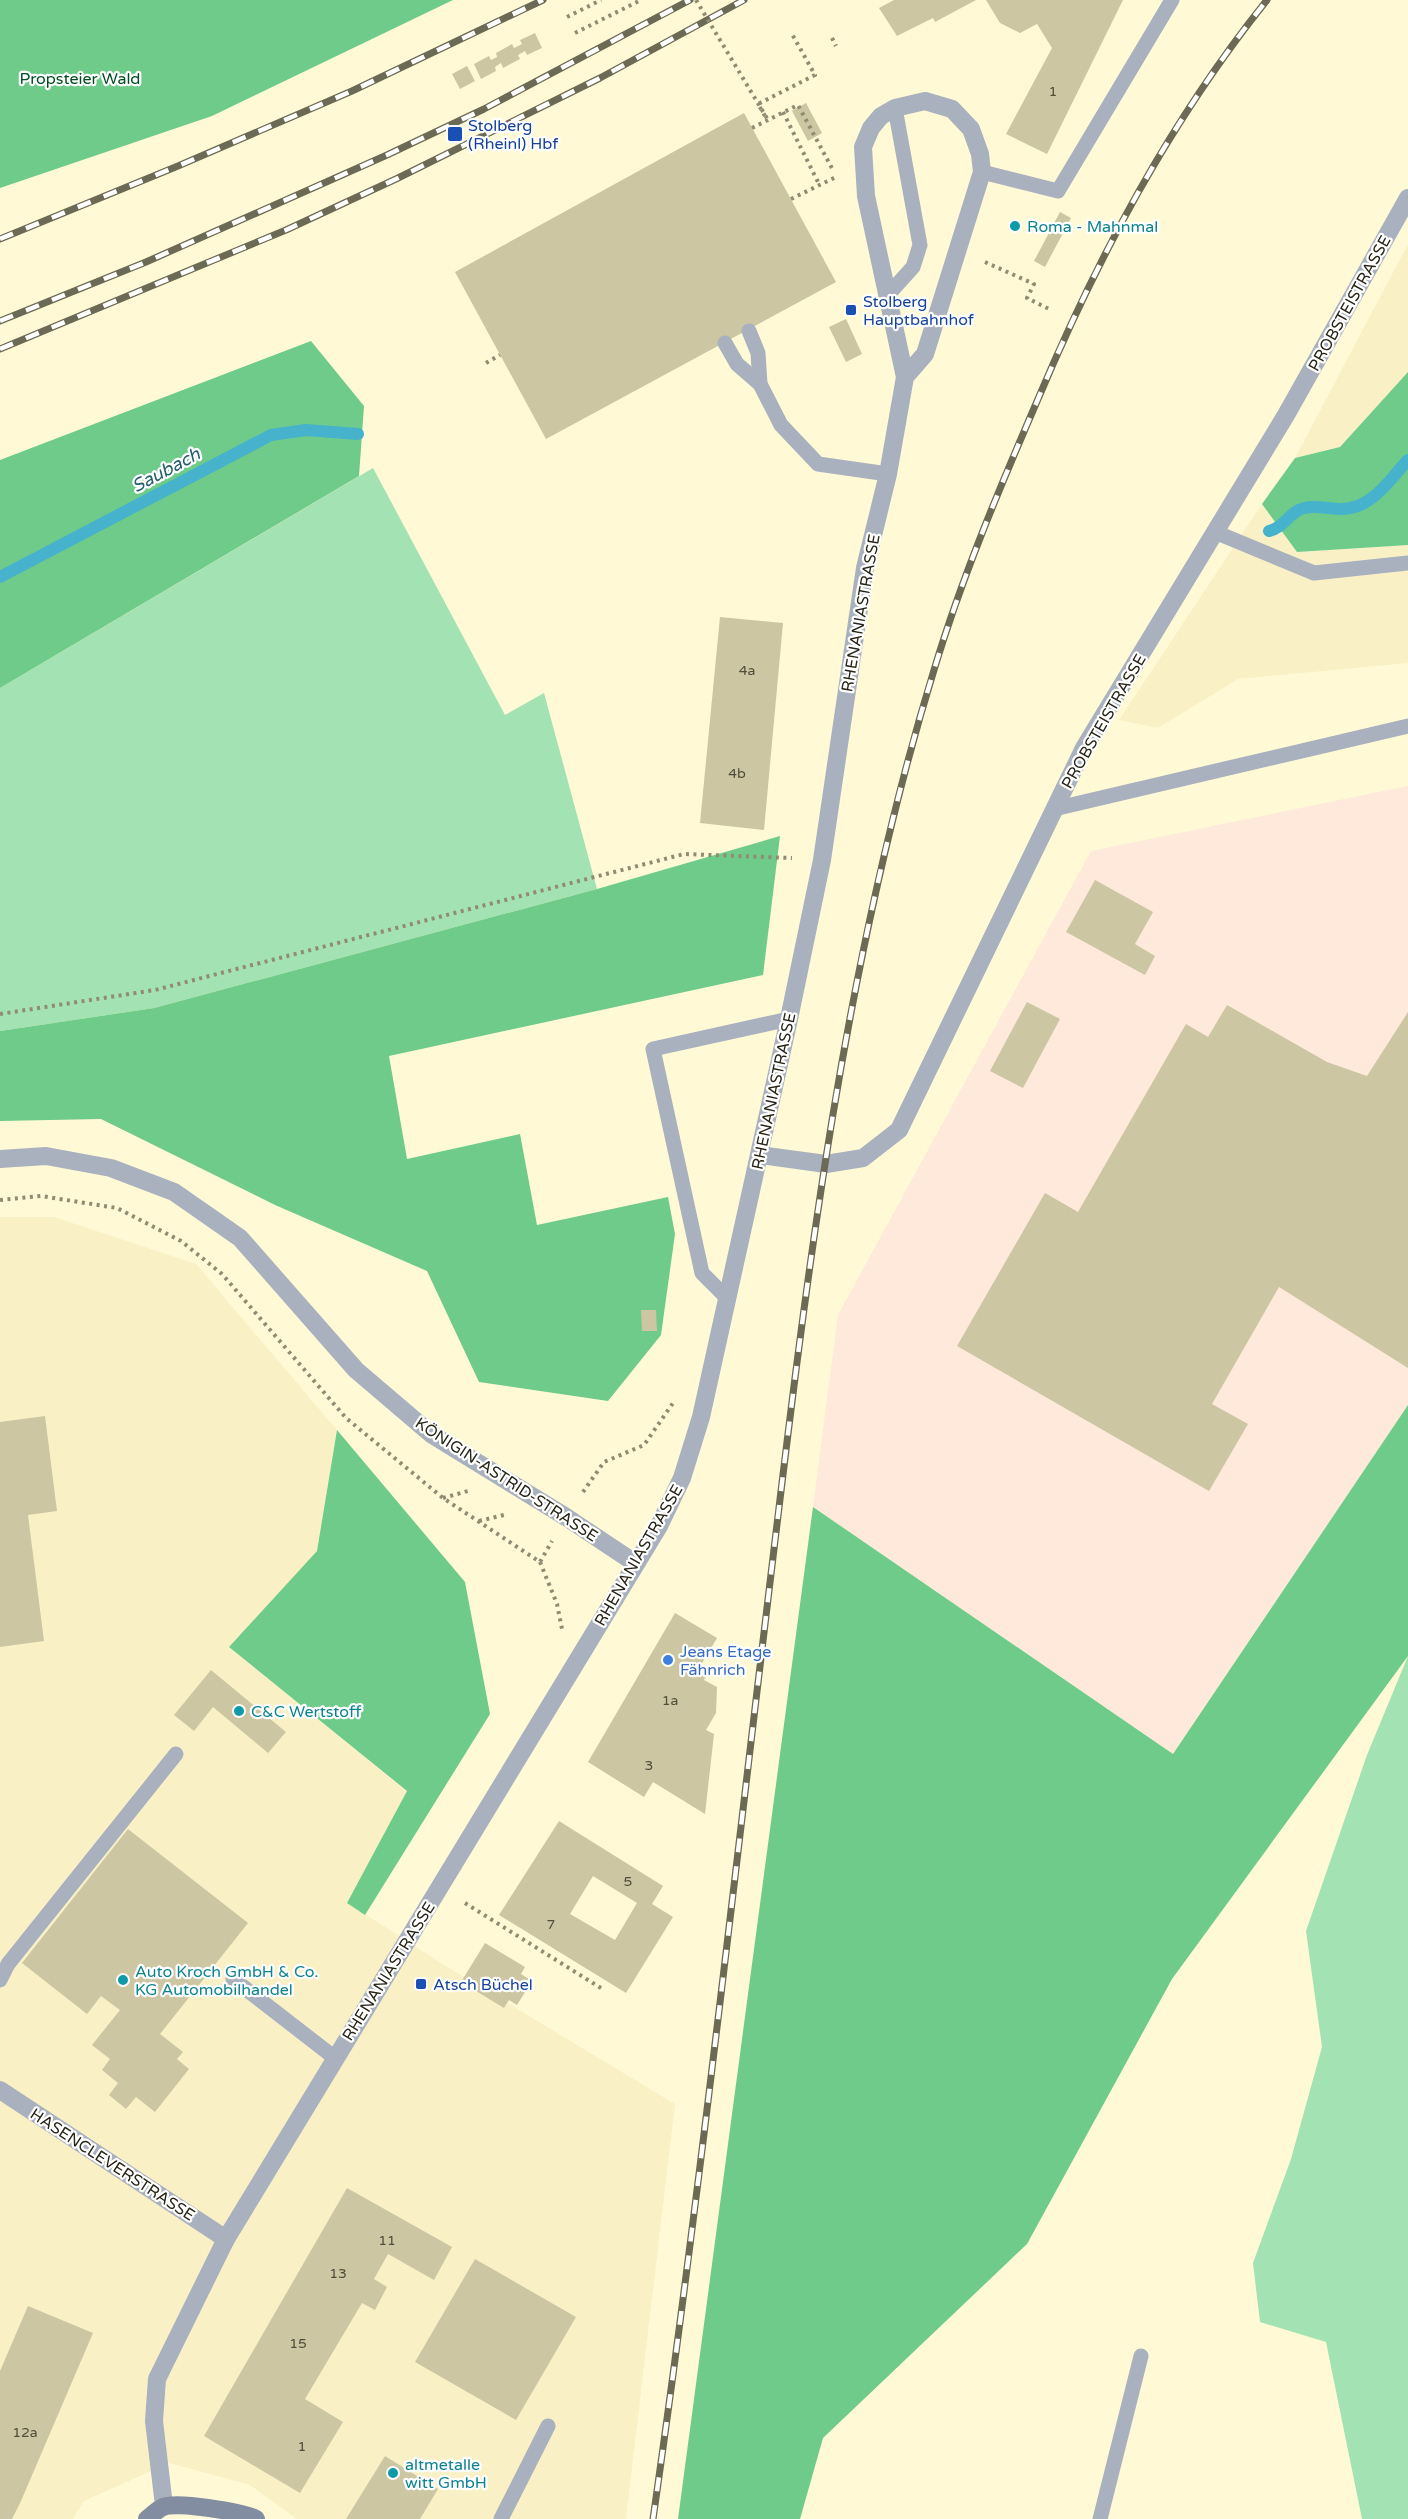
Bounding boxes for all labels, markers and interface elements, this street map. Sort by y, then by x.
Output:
park label: Propsteier Wald [20,69,140,89]
house number: 1 [1049,83,1057,100]
place label: Stolberg (Rheinl) Hbf [468,116,559,154]
marker: Stolberg (Rheinl) Hbf [446,125,464,143]
place label: Roma - Mahnmal [1027,217,1158,237]
marker: Roma - Mahnmal [1008,219,1022,233]
street label: PROBSTEISTRASSE [1304,232,1396,375]
place label: Stolberg Hauptbahnhof [863,292,975,330]
marker: Stolberg Hauptbahnhof [844,303,858,317]
water label: Saubach [128,442,205,497]
street label: RHENANIASTRASSE [837,533,885,694]
street label: PROBSTEISTRASSE [1057,651,1151,792]
house number: 4a [739,662,755,679]
house number: 4b [728,765,746,782]
street label: RHENANIASTRASSE [748,1011,800,1172]
street label: KÖNIGIN-ASTRID-STRASSE [411,1413,602,1546]
street label: RHENANIASTRASSE [590,1481,688,1630]
place label: Jeans Etage Fähnrich [680,1642,771,1680]
marker: Jeans Etage Fähnrich [661,1653,675,1667]
house number: 1a [662,1692,678,1709]
place label: C&C Wertstoff [251,1702,362,1722]
marker: C&C Wertstoff [232,1704,246,1718]
house number: 3 [645,1757,653,1774]
house number: 5 [624,1873,632,1890]
street label: RHENANIASTRASSE [338,1898,440,2045]
house number: 7 [547,1916,555,1933]
place label: Auto Kroch GmbH & Co. KG Automobilhandel [135,1962,319,2000]
marker: Auto Kroch GmbH & Co. KG Automobilhandel [116,1973,130,1987]
place label: Atsch Büchel [433,1975,533,1995]
marker: Atsch Büchel [414,1977,428,1991]
street label: HASENCLEVERSTRASSE [26,2104,199,2226]
house number: 11 [378,2232,396,2249]
house number: 13 [329,2265,347,2282]
house number: 15 [289,2335,307,2352]
house number: 12a [12,2424,38,2441]
house number: 1 [298,2438,306,2455]
place label: altmetalle witt GmbH [405,2455,487,2493]
marker: altmetalle witt GmbH [386,2466,400,2480]

